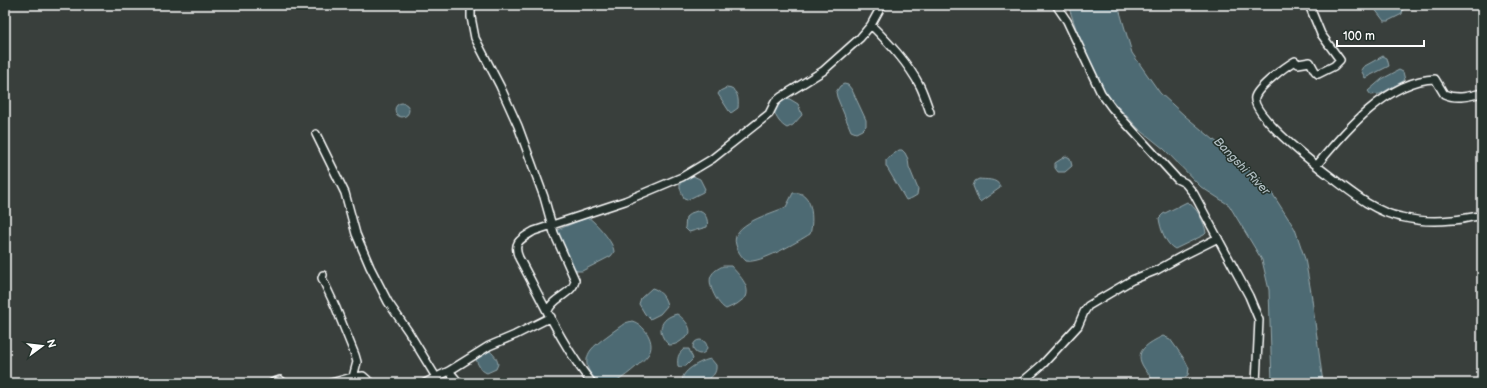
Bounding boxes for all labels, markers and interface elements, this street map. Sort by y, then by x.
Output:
scale bar [1337,22,1424,48]
text: 100 m [1343,29,1375,44]
water label: Bangshi River [1210,134,1274,200]
north arrow [22,326,62,366]
text: N [44,338,59,349]

